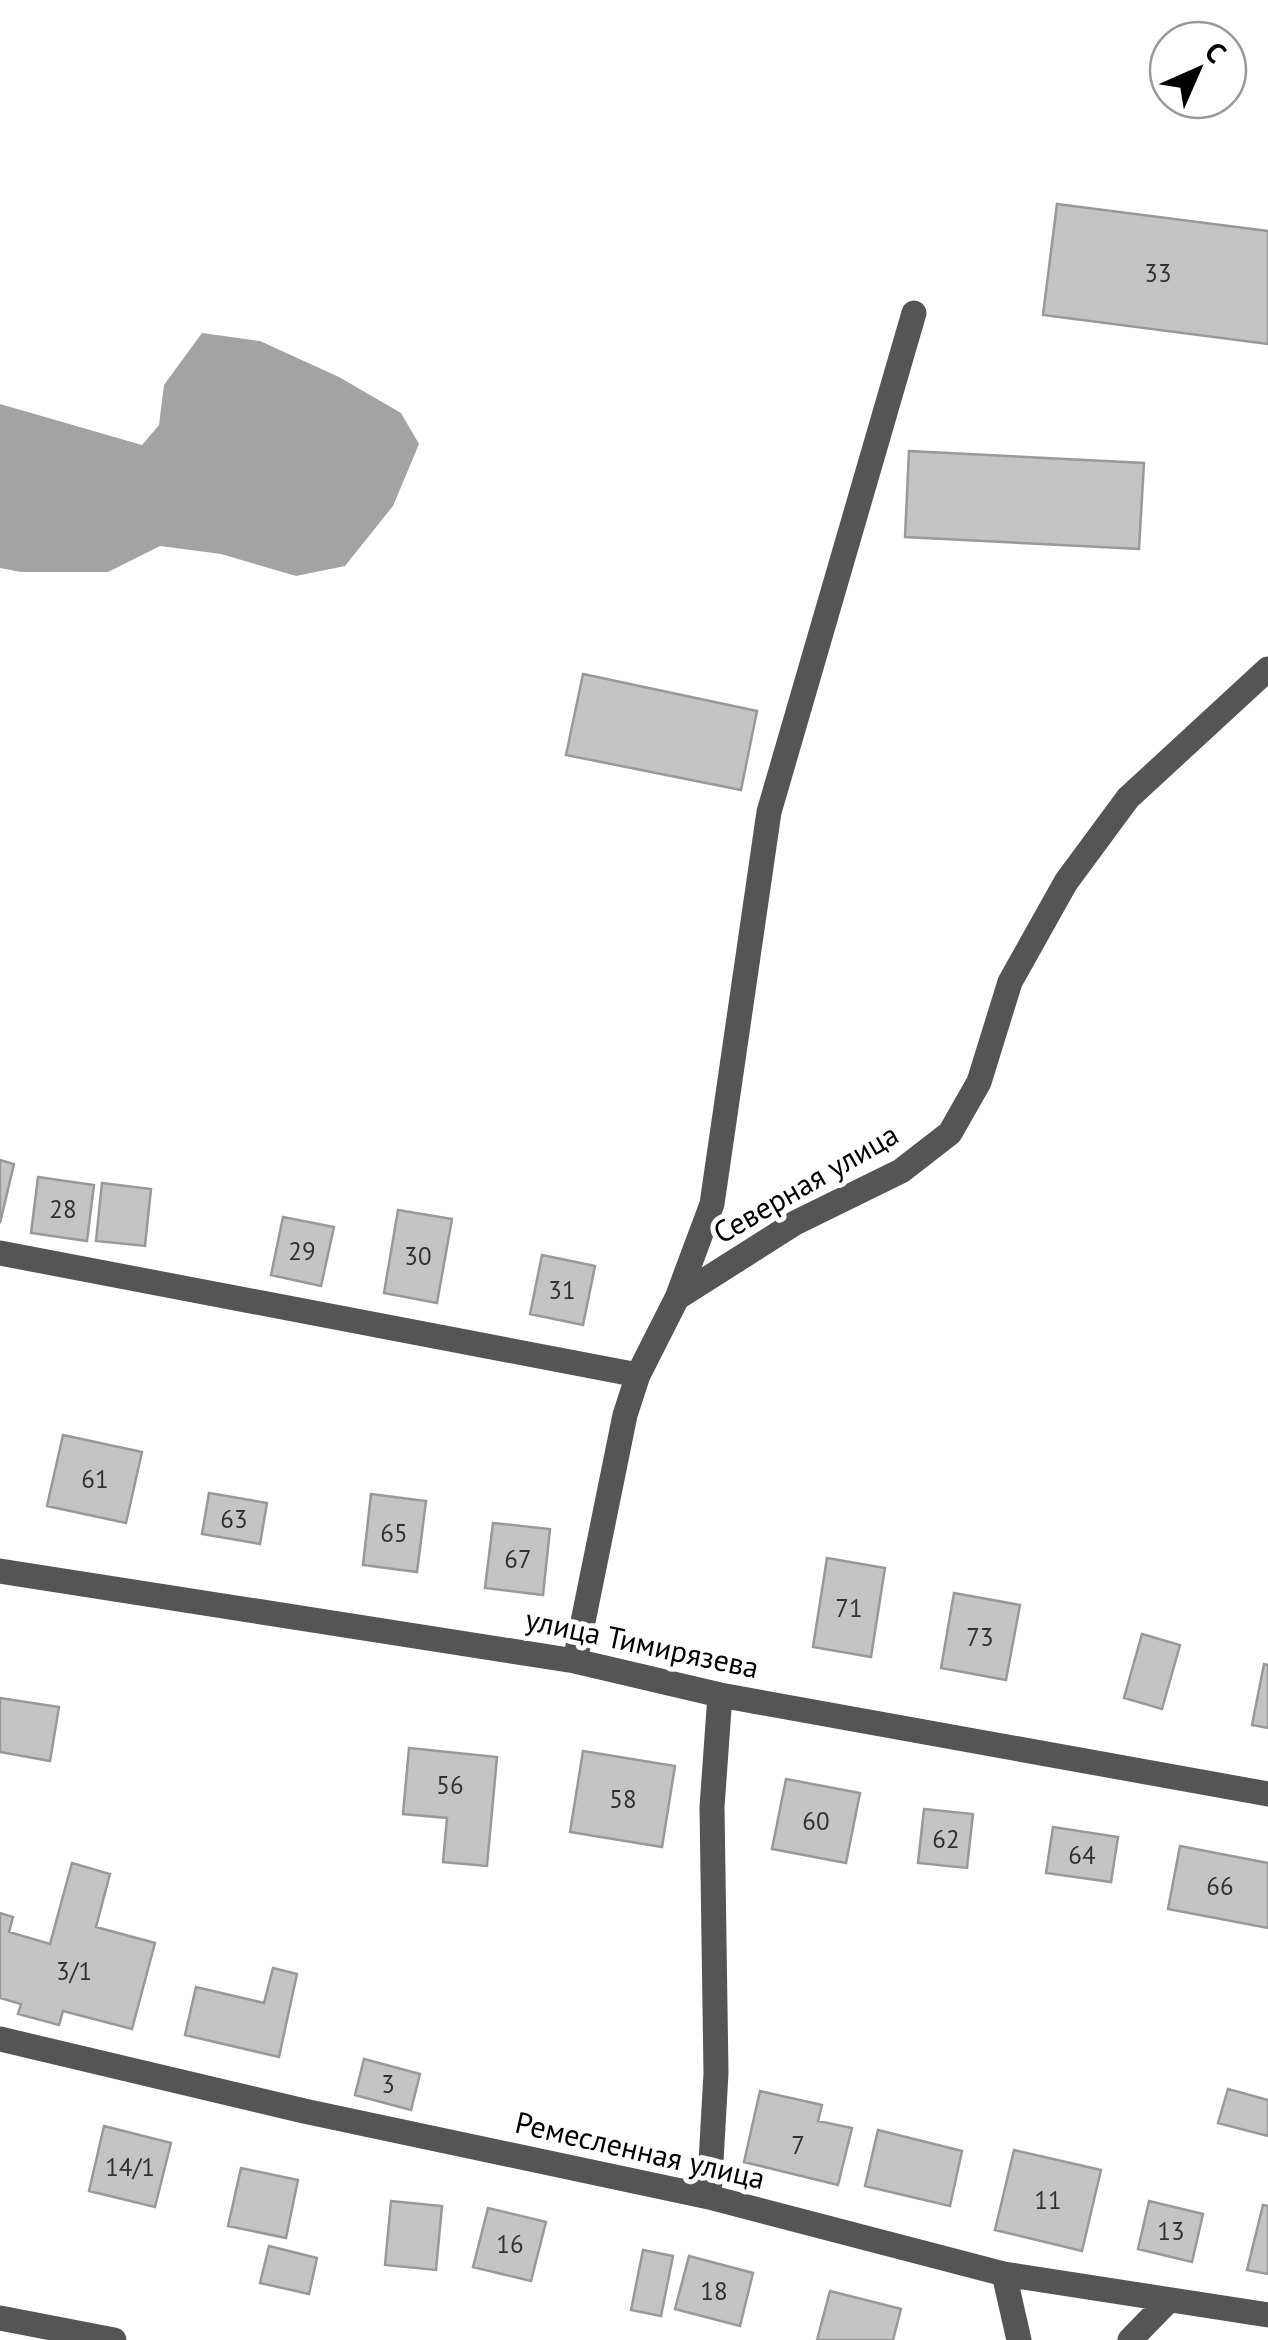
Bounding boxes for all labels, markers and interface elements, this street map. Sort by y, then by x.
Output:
north arrow [1148,20,1248,120]
text: С [1197,33,1235,71]
house number: 33 [1144,257,1172,289]
street label: Северная улица [706,1114,905,1251]
house number: 28 [49,1193,77,1225]
house number: 29 [288,1235,316,1267]
house number: 30 [404,1240,432,1272]
house number: 31 [548,1274,576,1306]
house number: 61 [81,1463,109,1495]
house number: 63 [220,1503,248,1535]
house number: 65 [380,1517,408,1549]
house number: 67 [504,1543,532,1575]
house number: 71 [835,1592,863,1624]
street label: улица Тимирязева [522,1599,763,1686]
house number: 73 [966,1621,994,1653]
house number: 56 [436,1769,464,1801]
house number: 58 [609,1783,637,1815]
house number: 60 [802,1805,830,1837]
house number: 62 [932,1823,960,1855]
house number: 64 [1068,1839,1096,1871]
house number: 66 [1206,1870,1234,1902]
house number: 3/1 [56,1955,92,1987]
house number: 3 [381,2068,395,2100]
street label: Ремесленная улица [512,2102,769,2197]
house number: 7 [791,2129,805,2161]
house number: 14/1 [105,2151,155,2183]
house number: 11 [1034,2184,1062,2216]
house number: 13 [1157,2215,1185,2247]
house number: 16 [496,2228,524,2260]
house number: 18 [700,2275,728,2307]

